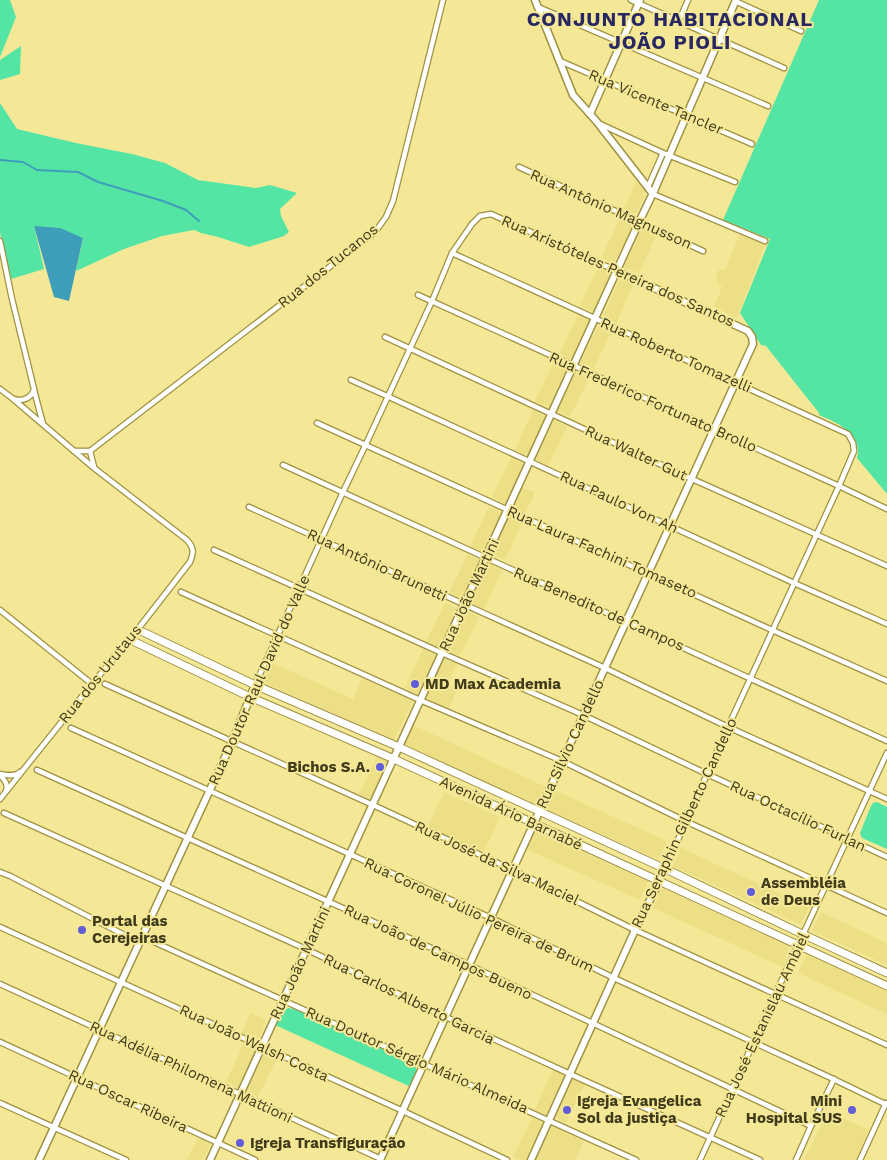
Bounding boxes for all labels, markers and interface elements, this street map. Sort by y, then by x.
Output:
district label: CONJUNTO HABITACIONAL JOÃO PIOLI [527,7,813,54]
street label: Rua Vicente Tancler [586,65,726,139]
street label: Rua Antônio Magnusson [527,165,695,253]
street label: Rua Aristóteles Pereira dos Santos [499,211,737,331]
street label: Rua dos Tucanos [274,220,382,312]
street label: Rua Roberto Tomazelli [598,313,754,397]
street label: Rua Frederico Fortunato Brollo [546,348,760,456]
street label: Rua Walter Gut [582,421,691,485]
street label: Rua Paulo Von Ah [557,467,681,537]
street label: Rua Laura Fachini Tomaseto [504,502,700,602]
street label: Rua Antônio Brunetti [304,525,450,605]
street label: Rua João Martini [435,536,503,654]
street label: Rua Benedito de Campos [511,563,687,655]
street label: Rua Doutor Raul David do Valle [204,572,314,788]
street label: Rua dos Urutaus [55,621,145,727]
place label: MD Max Academia [425,675,561,693]
street label: Rua Silvio Candello [532,677,608,811]
marker: MD Max Academia [409,678,421,690]
street label: Rua Seraphin Gilberto Candello [627,715,741,931]
place label: Bichos S.A. [287,758,370,776]
marker: Bichos S.A. [374,761,386,773]
street label: Avenida Ário Barnabé [437,772,585,854]
street label: Rua Octacílio Furlan [727,777,869,855]
street label: Rua José da Silva Maciel [412,817,582,909]
street label: Rua Coronel Júlio Pereira de Brum [361,854,597,976]
place label: Assembléia de Deus [761,874,846,909]
marker: Assembléia de Deus [745,886,757,898]
street label: Rua João de Campos Bueno [341,900,535,1004]
street label: Rua João Martini [266,904,334,1022]
place label: Portal das Cerejeiras [92,912,167,947]
marker: Portal das Cerejeiras [76,924,88,936]
street label: Rua José Estanislau Ambiel [711,929,813,1120]
street label: Rua Carlos Alberto Garcia [321,950,498,1049]
street label: Rua João Walsh Costa [176,1000,332,1086]
street label: Rua Doutor Sérgio Mário Almeida [303,1003,532,1118]
street label: Rua Adélia Philomena Mattioni [87,1017,295,1127]
street label: Rua Oscar Ribeira [65,1065,191,1137]
place label: Igreja Evangelica Sol da justiça [577,1092,702,1127]
place label: Mini Hospital SUS [746,1092,842,1127]
marker: Igreja Evangelica Sol da justiça [561,1104,573,1116]
marker: Mini Hospital SUS [846,1104,858,1116]
place label: Igreja Transfiguração [250,1134,406,1152]
marker: Igreja Transfiguração [234,1137,246,1149]

